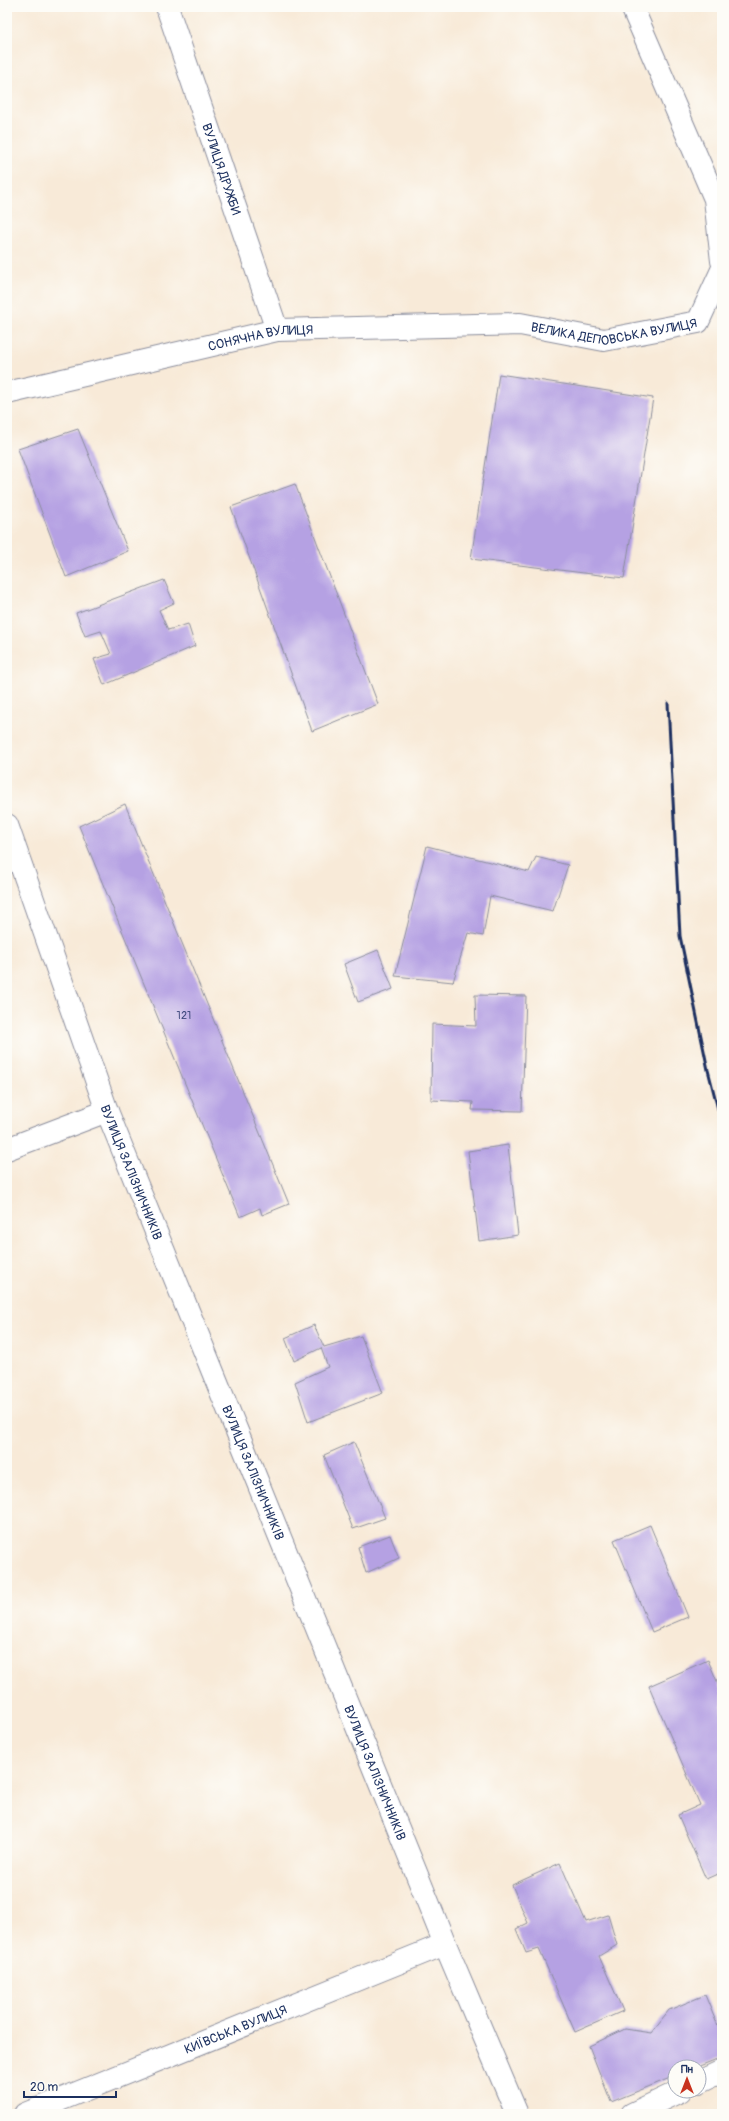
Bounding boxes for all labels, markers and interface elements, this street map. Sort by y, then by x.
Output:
street label: ВУЛИЦЯ ДРУЖБИ [198,121,244,217]
street label: ВЕЛИКА ДЕПОВСЬКА ВУЛИЦЯ [529,315,699,349]
street label: СОНЯЧНА ВУЛИЦЯ [207,322,313,355]
house number: 121 [177,1009,191,1022]
street label: ВУЛИЦЯ ЗАЛІЗНИЧНИКІВ [96,1103,165,1242]
street label: ВУЛИЦЯ ЗАЛІЗНИЧНИКІВ [218,1403,287,1543]
street label: ВУЛИЦЯ ЗАЛІЗНИЧНИКІВ [340,1703,409,1843]
street label: КИЇВСЬКА ВУЛИЦЯ [182,2002,289,2058]
north arrow [667,2059,707,2099]
text: Пн [681,2063,694,2076]
scale bar [24,2073,116,2099]
text: 20 m [30,2080,59,2095]

